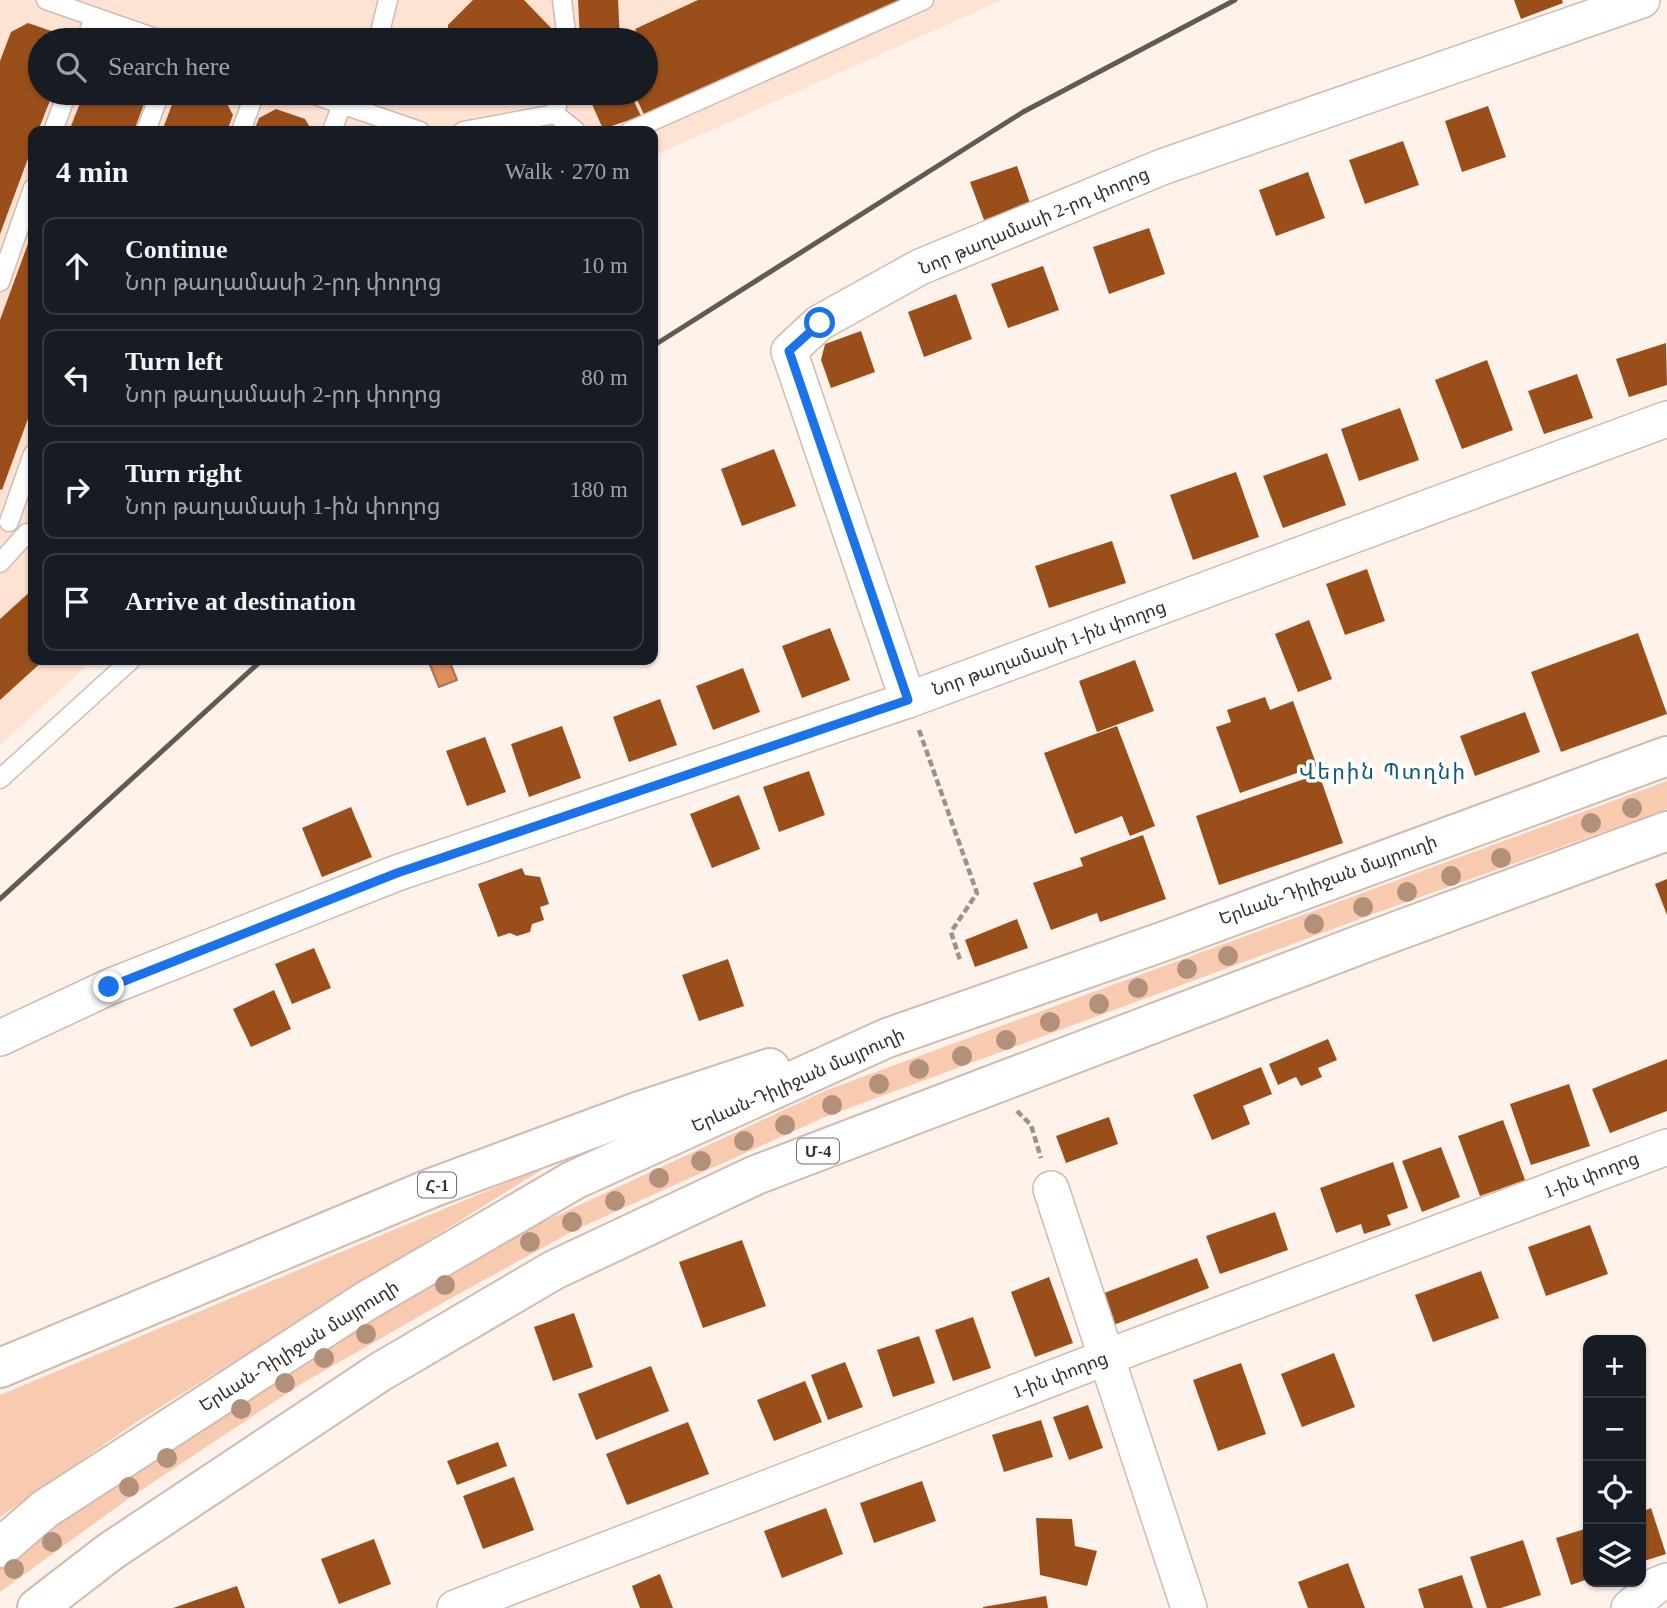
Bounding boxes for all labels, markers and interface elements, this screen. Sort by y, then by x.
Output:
search box [28,28,658,105]
icon: search [52,48,90,86]
text: Search here [108,52,230,81]
text: 4 min [56,155,129,188]
text: Walk · 270 m [505,159,630,184]
street label: Նոր թաղամասի 2-րդ փողոց [916,163,1152,279]
text: Continue [125,235,228,264]
icon: ahead [58,247,96,285]
text: 10 m [581,253,628,278]
text: Նոր թաղամասի 2-րդ փողոց [125,270,442,295]
route start [804,307,835,338]
text: Turn left [125,347,223,376]
icon: left [58,359,96,397]
text: 80 m [581,365,628,390]
text: Նոր թաղամասի 2-րդ փողոց [125,382,442,407]
text: Turn right [125,459,242,488]
icon: right [58,471,96,509]
text: 180 m [570,477,628,502]
text: Նոր թաղամասի 1-ին փողոց [125,494,441,519]
icon: arrive [58,583,96,621]
text: Arrive at destination [125,587,356,616]
street label: Նոր թաղամասի 1-ին փողոց [930,596,1168,700]
district label: Վերին Պտղնի [1299,760,1467,784]
street label: Երևան-Դիլիջան մայրուղի [1216,831,1440,929]
route end [93,971,124,1002]
street label: Երևան-Դիլիջան մայրուղի [689,1024,907,1136]
road number: Մ-4 [797,1138,839,1163]
street label: 1-ին փողոց [1541,1148,1641,1202]
road number: Հ-1 [418,1172,456,1198]
street label: Երևան-Դիլիջան մայրուղի [196,1276,402,1416]
map controls [1583,1335,1646,1587]
button: + [1583,1335,1646,1398]
street label: 1-ին փողոց [1010,1348,1110,1402]
button: − [1583,1398,1646,1461]
button: locate [1583,1461,1646,1524]
button: layers [1583,1524,1646,1587]

